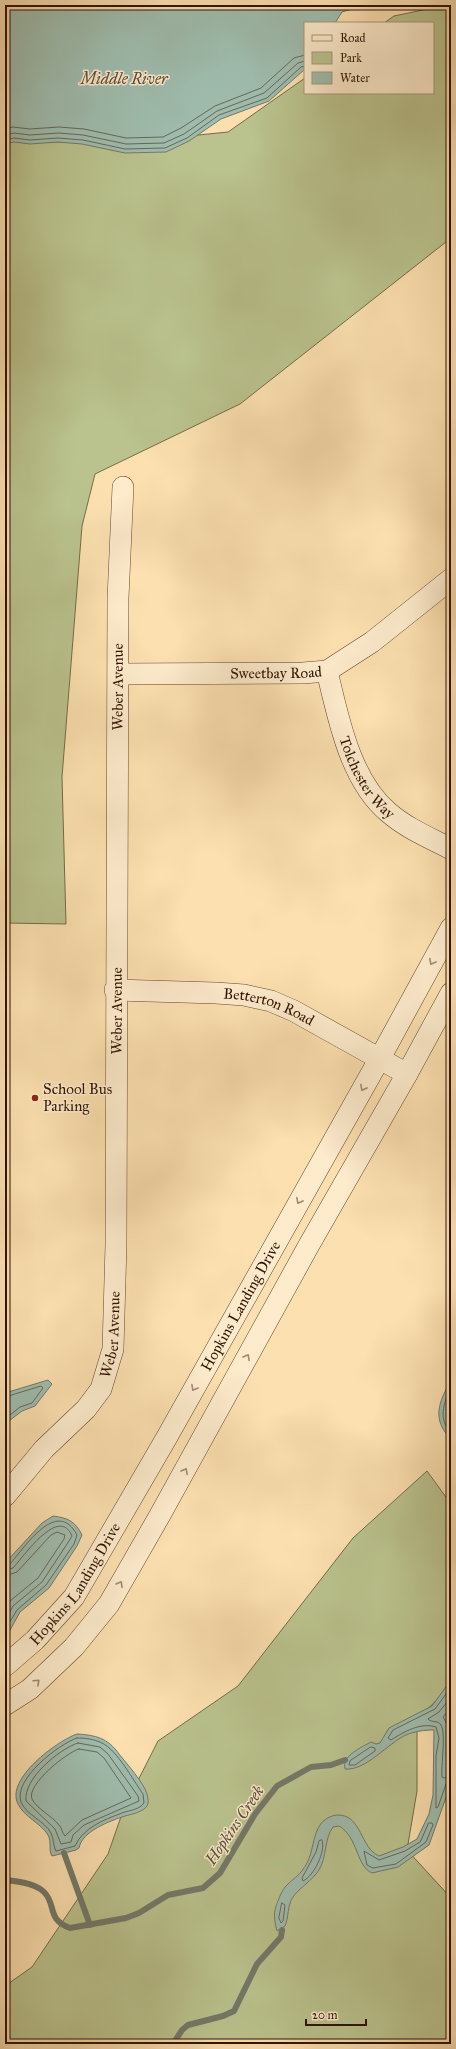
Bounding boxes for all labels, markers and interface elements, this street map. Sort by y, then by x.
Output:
legend [304,22,434,94]
text: Road [340,31,366,45]
text: Park [340,51,362,65]
water label: Middle River [78,69,169,88]
text: Water [340,71,370,85]
street label: Weber Avenue [109,643,127,731]
street label: Sweetbay Road [230,662,323,682]
street label: Tolchester Way [335,734,399,823]
one-way arrow [430,958,437,965]
street label: Weber Avenue [108,967,126,1055]
street label: Betterton Road [223,985,318,1030]
place label: School Bus Parking [43,1080,112,1115]
one-way arrow [360,1084,368,1091]
marker: School Bus Parking [30,1093,40,1103]
one-way arrow [297,1197,304,1204]
street label: Hopkins Landing Drive [197,1238,284,1374]
street label: Weber Avenue [96,1291,124,1380]
one-way arrow [243,1354,250,1361]
one-way arrow [192,1384,199,1391]
one-way arrow [180,1468,187,1475]
street label: Hopkins Landing Drive [26,1520,124,1649]
one-way arrow [116,1581,123,1588]
one-way arrow [32,1680,40,1687]
water label: Hopkins Creek [200,1782,269,1870]
scale bar [306,2001,366,2027]
text: 20 m [312,2008,338,2022]

